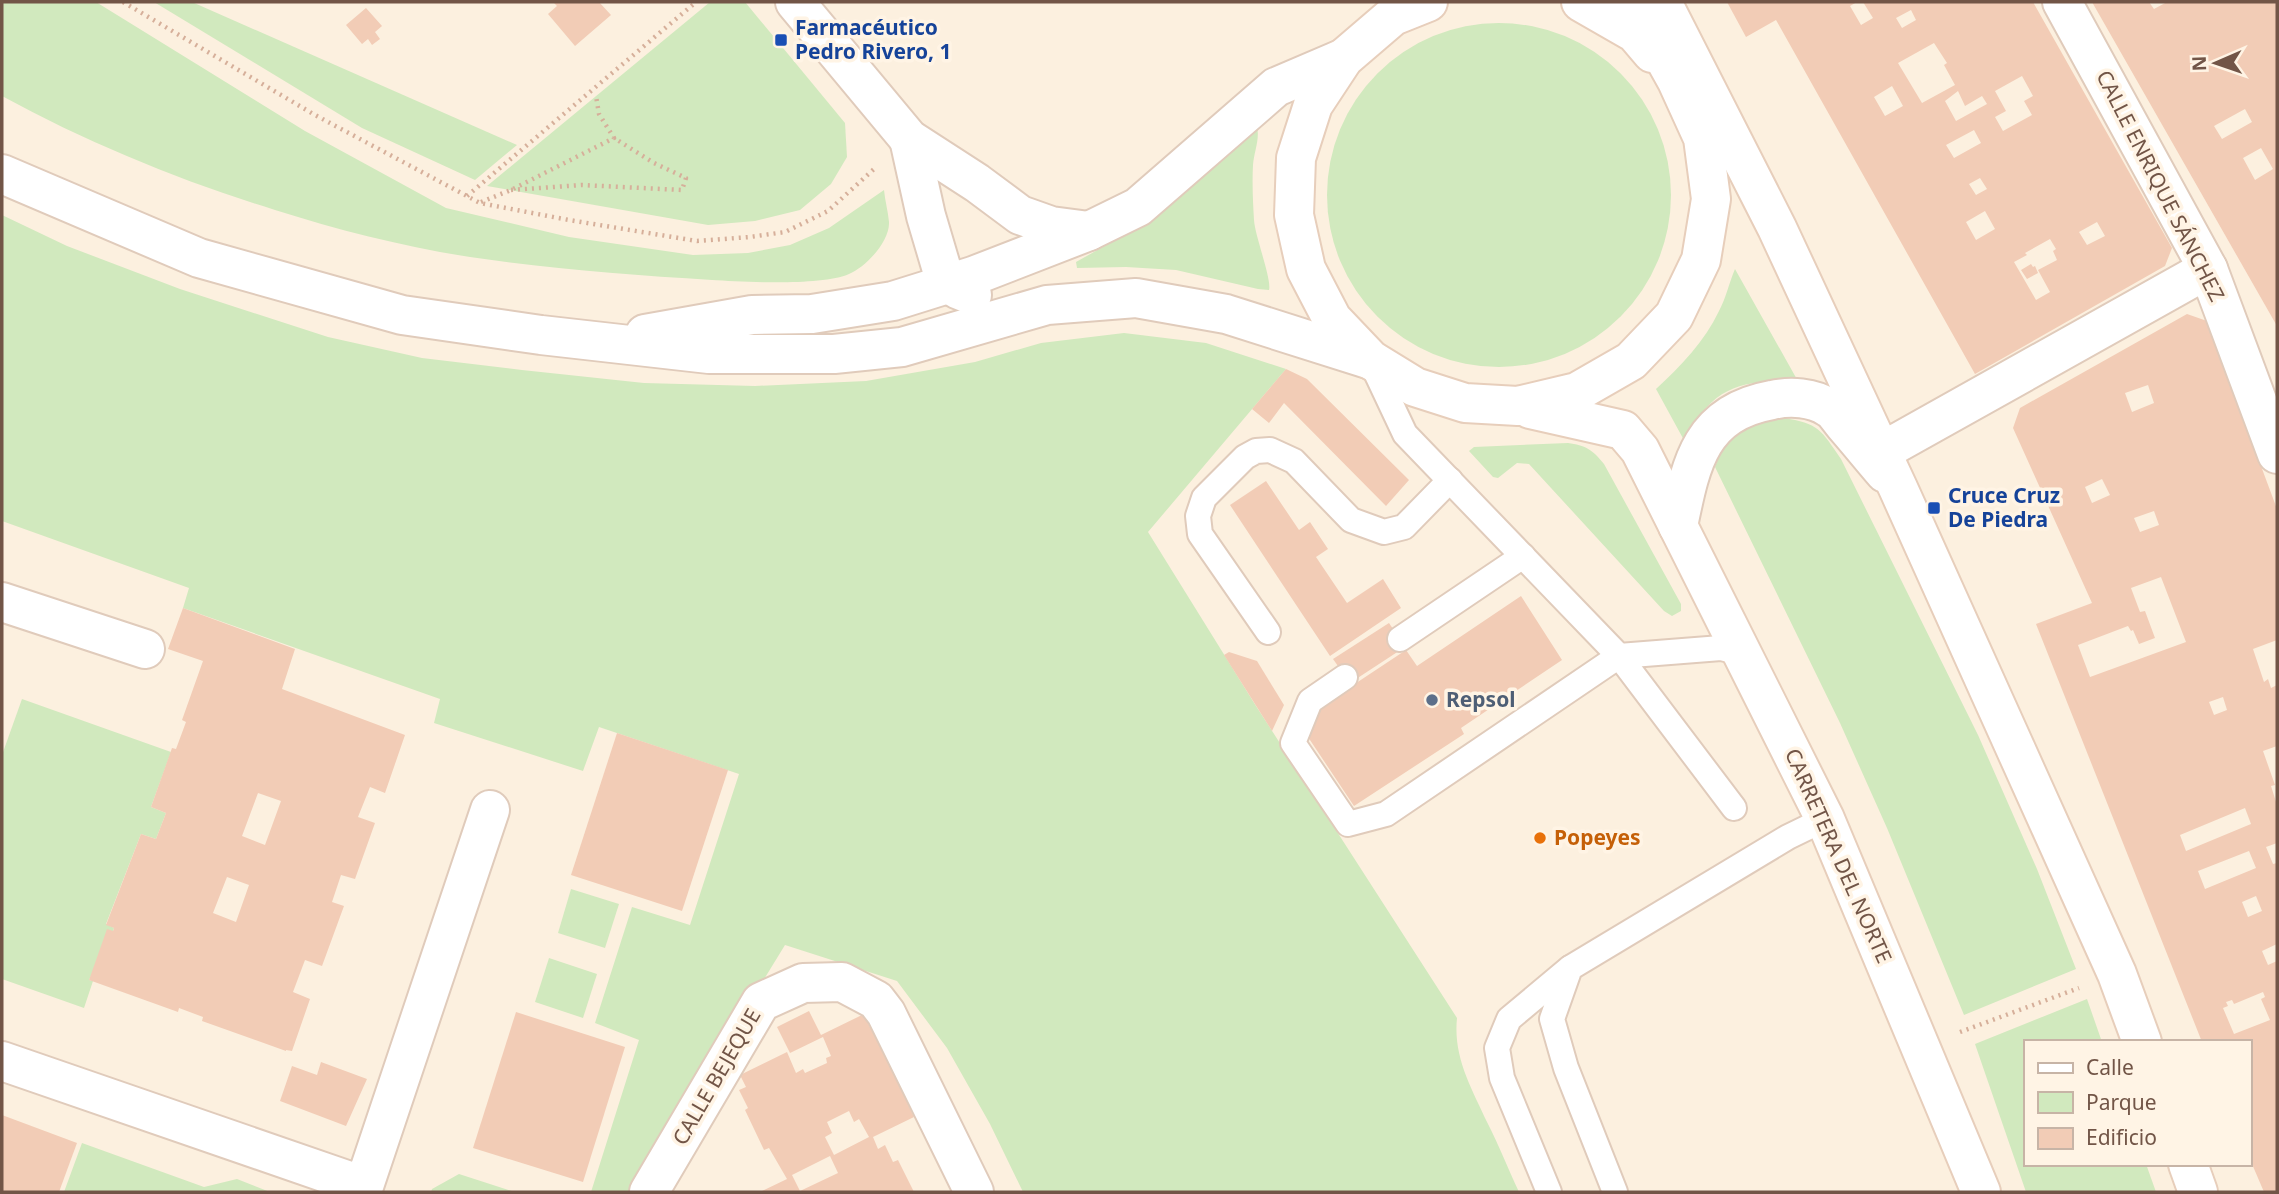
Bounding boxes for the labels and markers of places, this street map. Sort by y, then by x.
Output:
place label: Farmacéutico Pedro Rivero, 1 [795,13,952,65]
marker: Farmacéutico Pedro Rivero, 1 [773,32,789,48]
place label: Cruce Cruz De Piedra [1948,481,2060,533]
marker: Cruce Cruz De Piedra [1926,500,1942,516]
place label: Repsol [1446,685,1516,713]
marker: Repsol [1424,692,1440,708]
place label: Popeyes [1554,823,1641,851]
marker: Popeyes [1532,830,1548,846]

